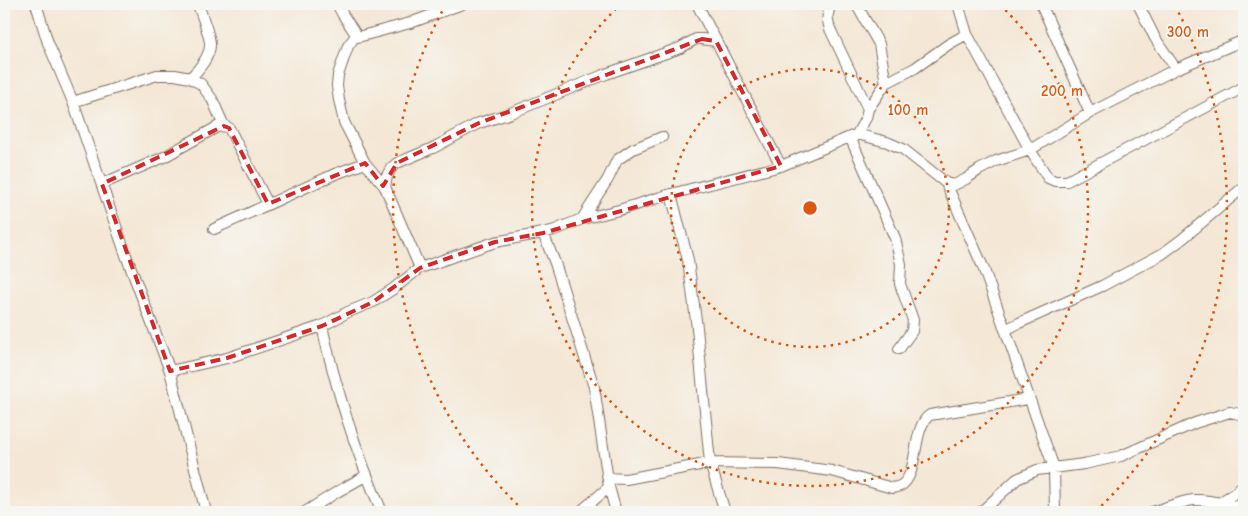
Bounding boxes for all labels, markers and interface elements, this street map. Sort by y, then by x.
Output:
text: 300 m [1167,23,1209,41]
text: 200 m [1041,82,1083,100]
text: 100 m [888,101,928,119]
centre of rings [801,199,819,217]

